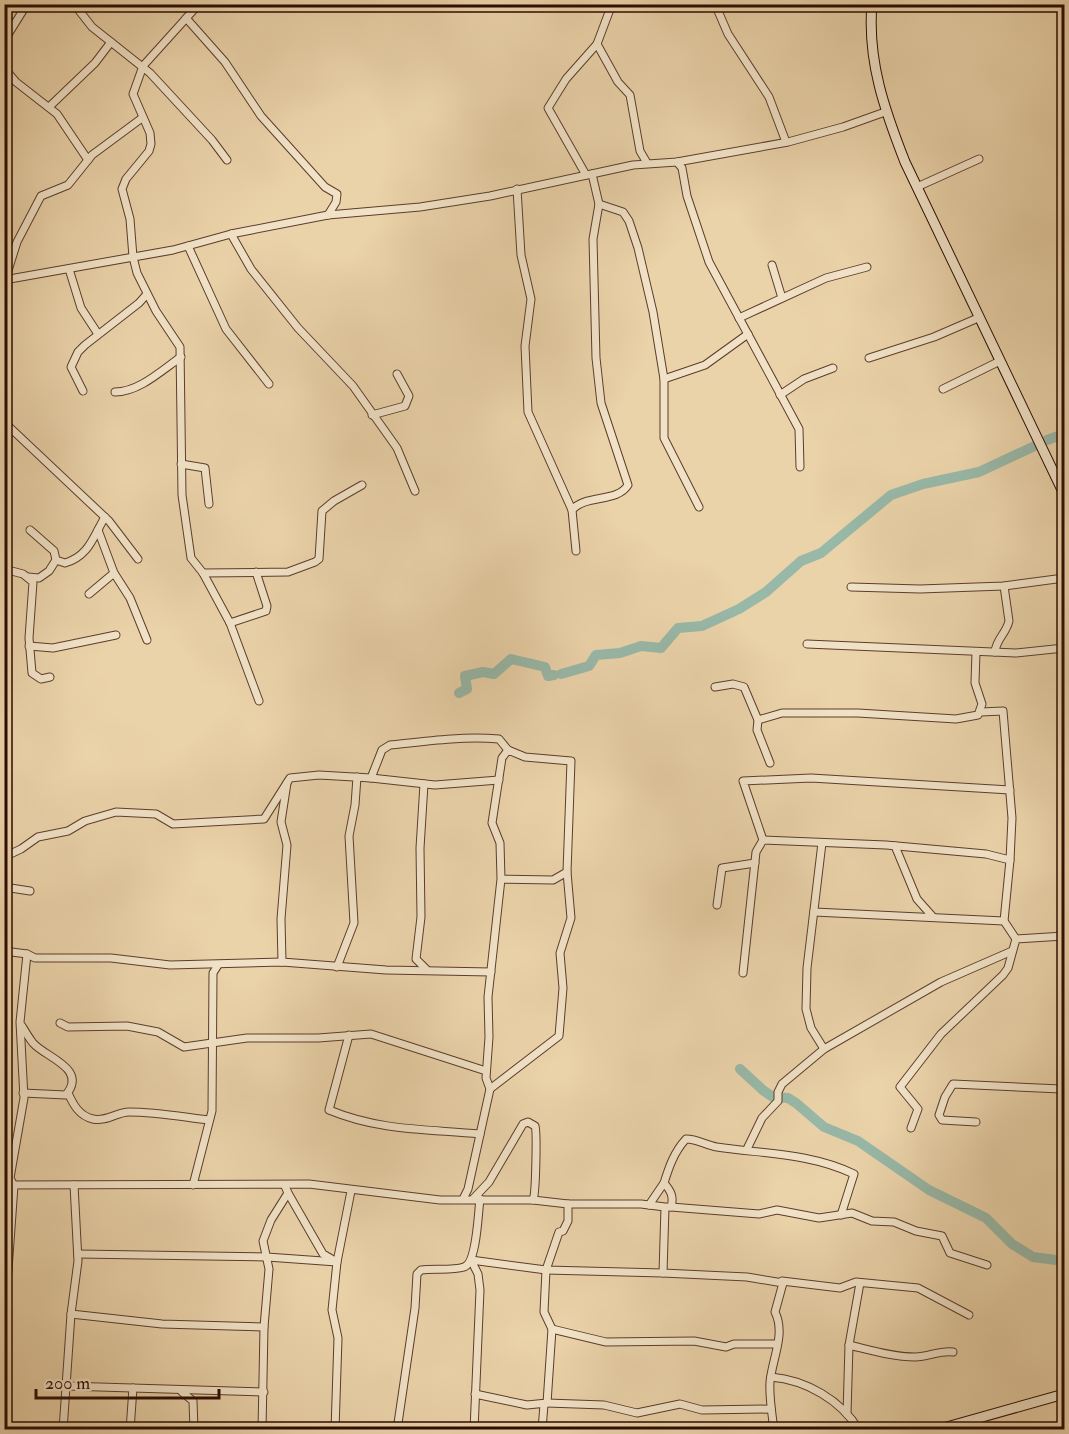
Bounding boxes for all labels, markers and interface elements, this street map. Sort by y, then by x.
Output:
scale bar [36,1362,219,1400]
text: 200 m [45,1372,90,1395]

